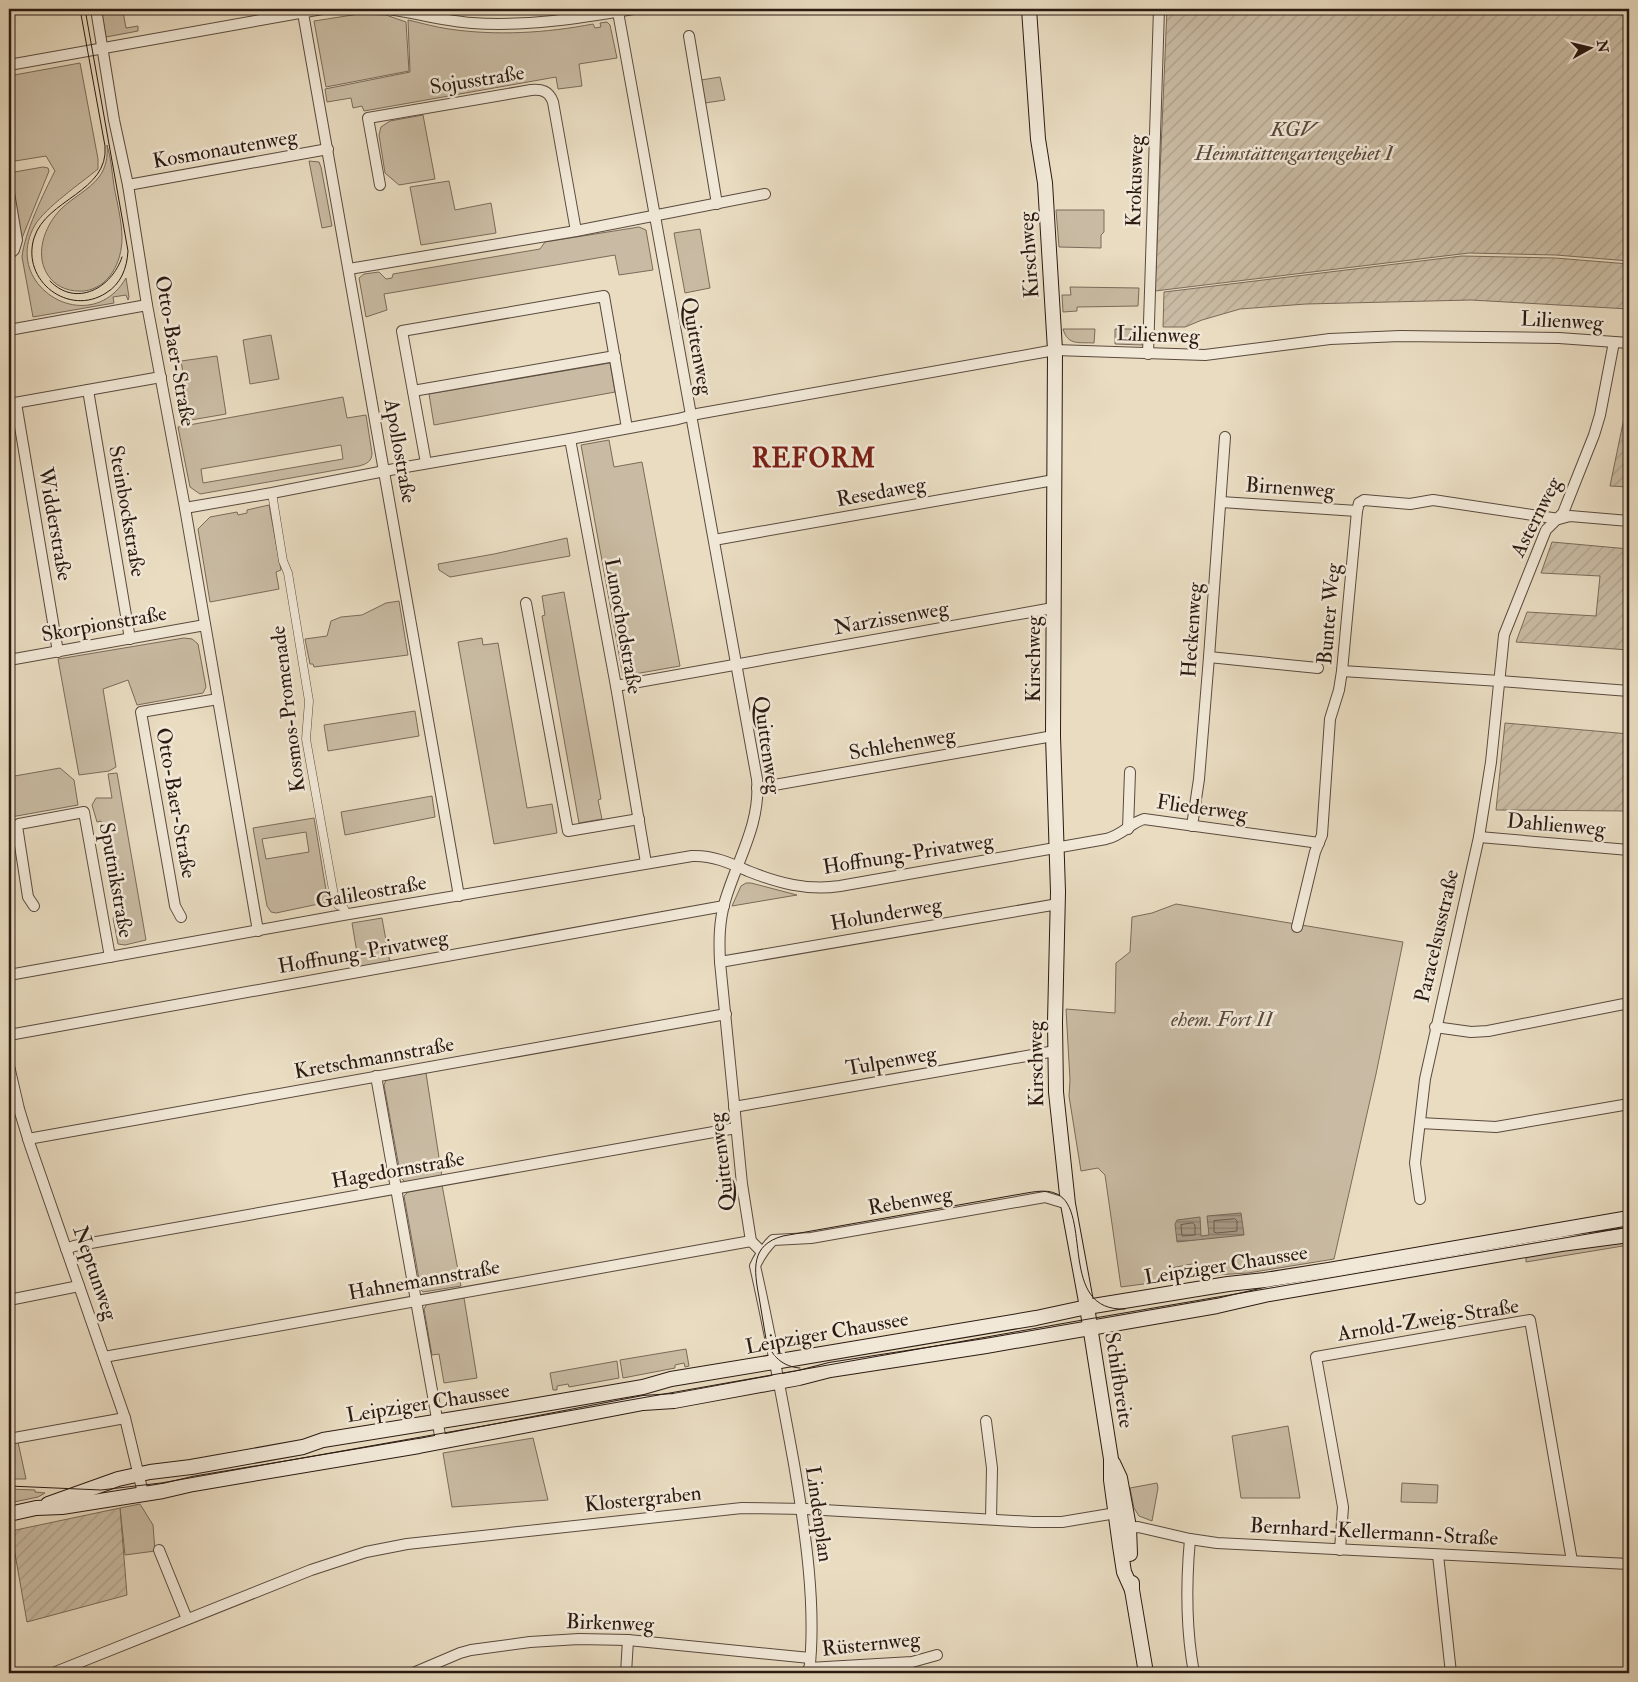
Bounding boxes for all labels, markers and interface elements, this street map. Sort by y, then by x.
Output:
north arrow [1566,22,1616,72]
text: N [1593,38,1612,54]
street label: Sojusstraße [428,59,526,101]
park label: KGV Heimstättengartengebiet I [1194,116,1396,167]
street label: Kosmonautenweg [151,123,300,175]
street label: Krokusweg [1120,134,1150,228]
street label: Kirschweg [1012,210,1045,299]
street label: Otto-Baer-Straße [148,274,202,429]
street label: Quittenweg [675,295,719,398]
street label: Lilienweg [1520,305,1605,337]
street label: Lilienweg [1116,320,1201,350]
street label: Apollostraße [377,396,422,505]
street label: Steinbockstraße [102,443,152,579]
district label: REFORM [752,443,876,475]
street label: Widderstraße [32,464,78,583]
street label: Resedaweg [834,471,928,513]
street label: Birnenweg [1245,471,1336,505]
street label: Asternweg [1504,472,1568,563]
street label: Lunochodstraße [598,556,648,696]
street label: Bunter Weg [1311,561,1347,666]
street label: Heckenweg [1175,581,1209,678]
street label: Narzissenweg [831,595,951,641]
street label: Skorpionstraße [39,600,169,648]
street label: Kirschweg [1020,615,1047,702]
street label: Kosmos-Promenade [264,624,312,794]
street label: Quittenweg [747,694,787,797]
street label: Schlehenweg [847,721,958,767]
street label: Otto-Baer-Straße [149,726,203,881]
street label: Fliederweg [1155,788,1250,828]
street label: Dahlienweg [1506,807,1607,843]
street label: Sputnikstraße [93,820,139,940]
street label: Hoffnung-Privatweg [821,827,996,881]
street label: Paracelsusstraße [1409,867,1465,1005]
street label: Galileostraße [313,869,429,915]
street label: Holunderweg [828,891,945,937]
street label: Hoffnung-Privatweg [276,924,451,980]
park label: ehem. Fort II [1171,1006,1275,1033]
street label: Kirschweg [1022,1020,1050,1107]
street label: Kretschmannstraße [292,1031,456,1085]
street label: Tulpenweg [844,1040,939,1082]
street label: Quittenweg [702,1111,741,1213]
street label: Hagedornstraße [329,1145,467,1195]
street label: Rebenweg [866,1180,955,1222]
street label: Neptunweg [66,1222,124,1324]
street label: Leipziger Chaussee [1142,1239,1310,1291]
street label: Hahnemannstraße [346,1253,502,1307]
street label: Arnold-Zweig-Straße [1334,1292,1521,1348]
street label: Leipziger Chaussee [743,1305,911,1361]
street label: Schilfbreite [1098,1330,1140,1430]
street label: Leipziger Chaussee [344,1377,512,1429]
street label: Lindenplan [799,1464,839,1564]
street label: Klostergraben [583,1479,703,1519]
street label: Bernhard-Kellermann-Straße [1249,1512,1499,1552]
street label: Birkenweg [566,1608,655,1638]
street label: Rüsternweg [820,1625,922,1663]

